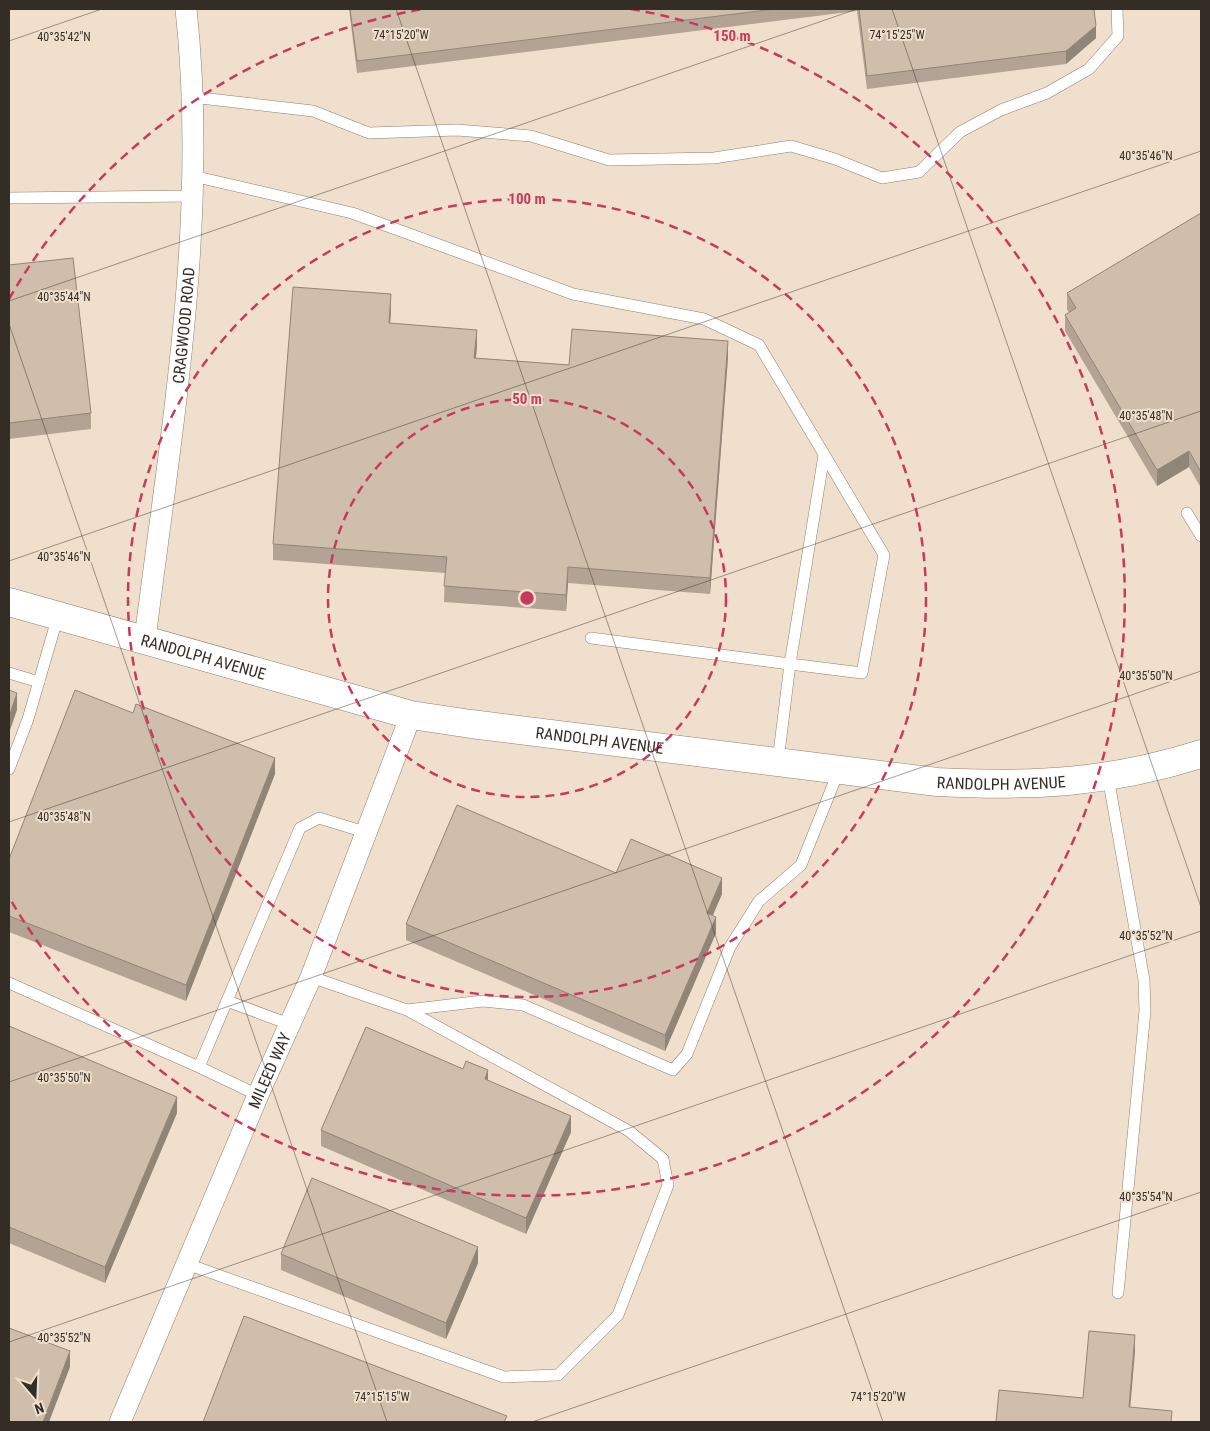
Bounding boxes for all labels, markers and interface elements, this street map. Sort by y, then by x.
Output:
text: 150 m [713,27,751,45]
text: 74°15'20"W [373,28,429,42]
text: 74°15'25"W [869,28,925,42]
text: 40°35'42"N [37,30,91,44]
text: 40°35'46"N [1119,149,1173,163]
text: 100 m [508,190,546,208]
street label: CRAGWOOD ROAD [168,267,198,385]
text: 40°35'44"N [37,290,91,304]
text: 50 m [512,390,542,408]
text: 40°35'48"N [1119,409,1173,423]
text: 40°35'46"N [37,550,91,564]
centre of rings [518,589,536,607]
street label: RANDOLPH AVENUE [139,630,268,683]
text: 40°35'50"N [1119,669,1173,683]
street label: RANDOLPH AVENUE [535,723,665,757]
street label: RANDOLPH AVENUE [936,772,1066,793]
text: 40°35'48"N [37,810,91,824]
text: 40°35'52"N [1119,929,1173,943]
street label: MILEED WAY [244,1029,295,1111]
text: 40°35'50"N [37,1071,91,1085]
text: 40°35'54"N [1119,1190,1173,1204]
text: 40°35'52"N [37,1331,91,1345]
north arrow [10,1371,60,1421]
text: 74°15'15"W [354,1390,410,1404]
text: 74°15'20"W [850,1390,906,1404]
text: N [33,1399,46,1417]

